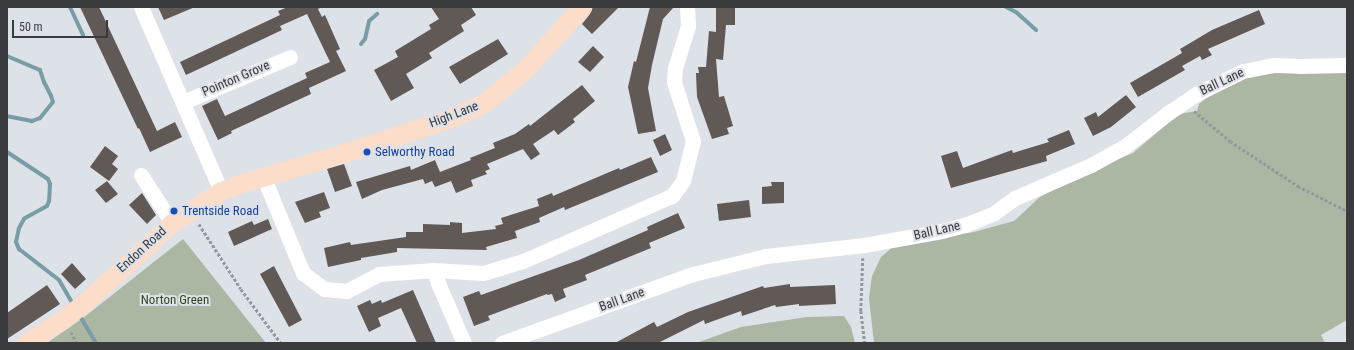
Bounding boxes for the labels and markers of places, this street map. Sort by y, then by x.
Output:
place label: Selworthy Road [375,144,455,160]
marker: Selworthy Road [362,147,372,157]
place label: Trentside Road [182,203,259,219]
marker: Trentside Road [169,206,179,216]

